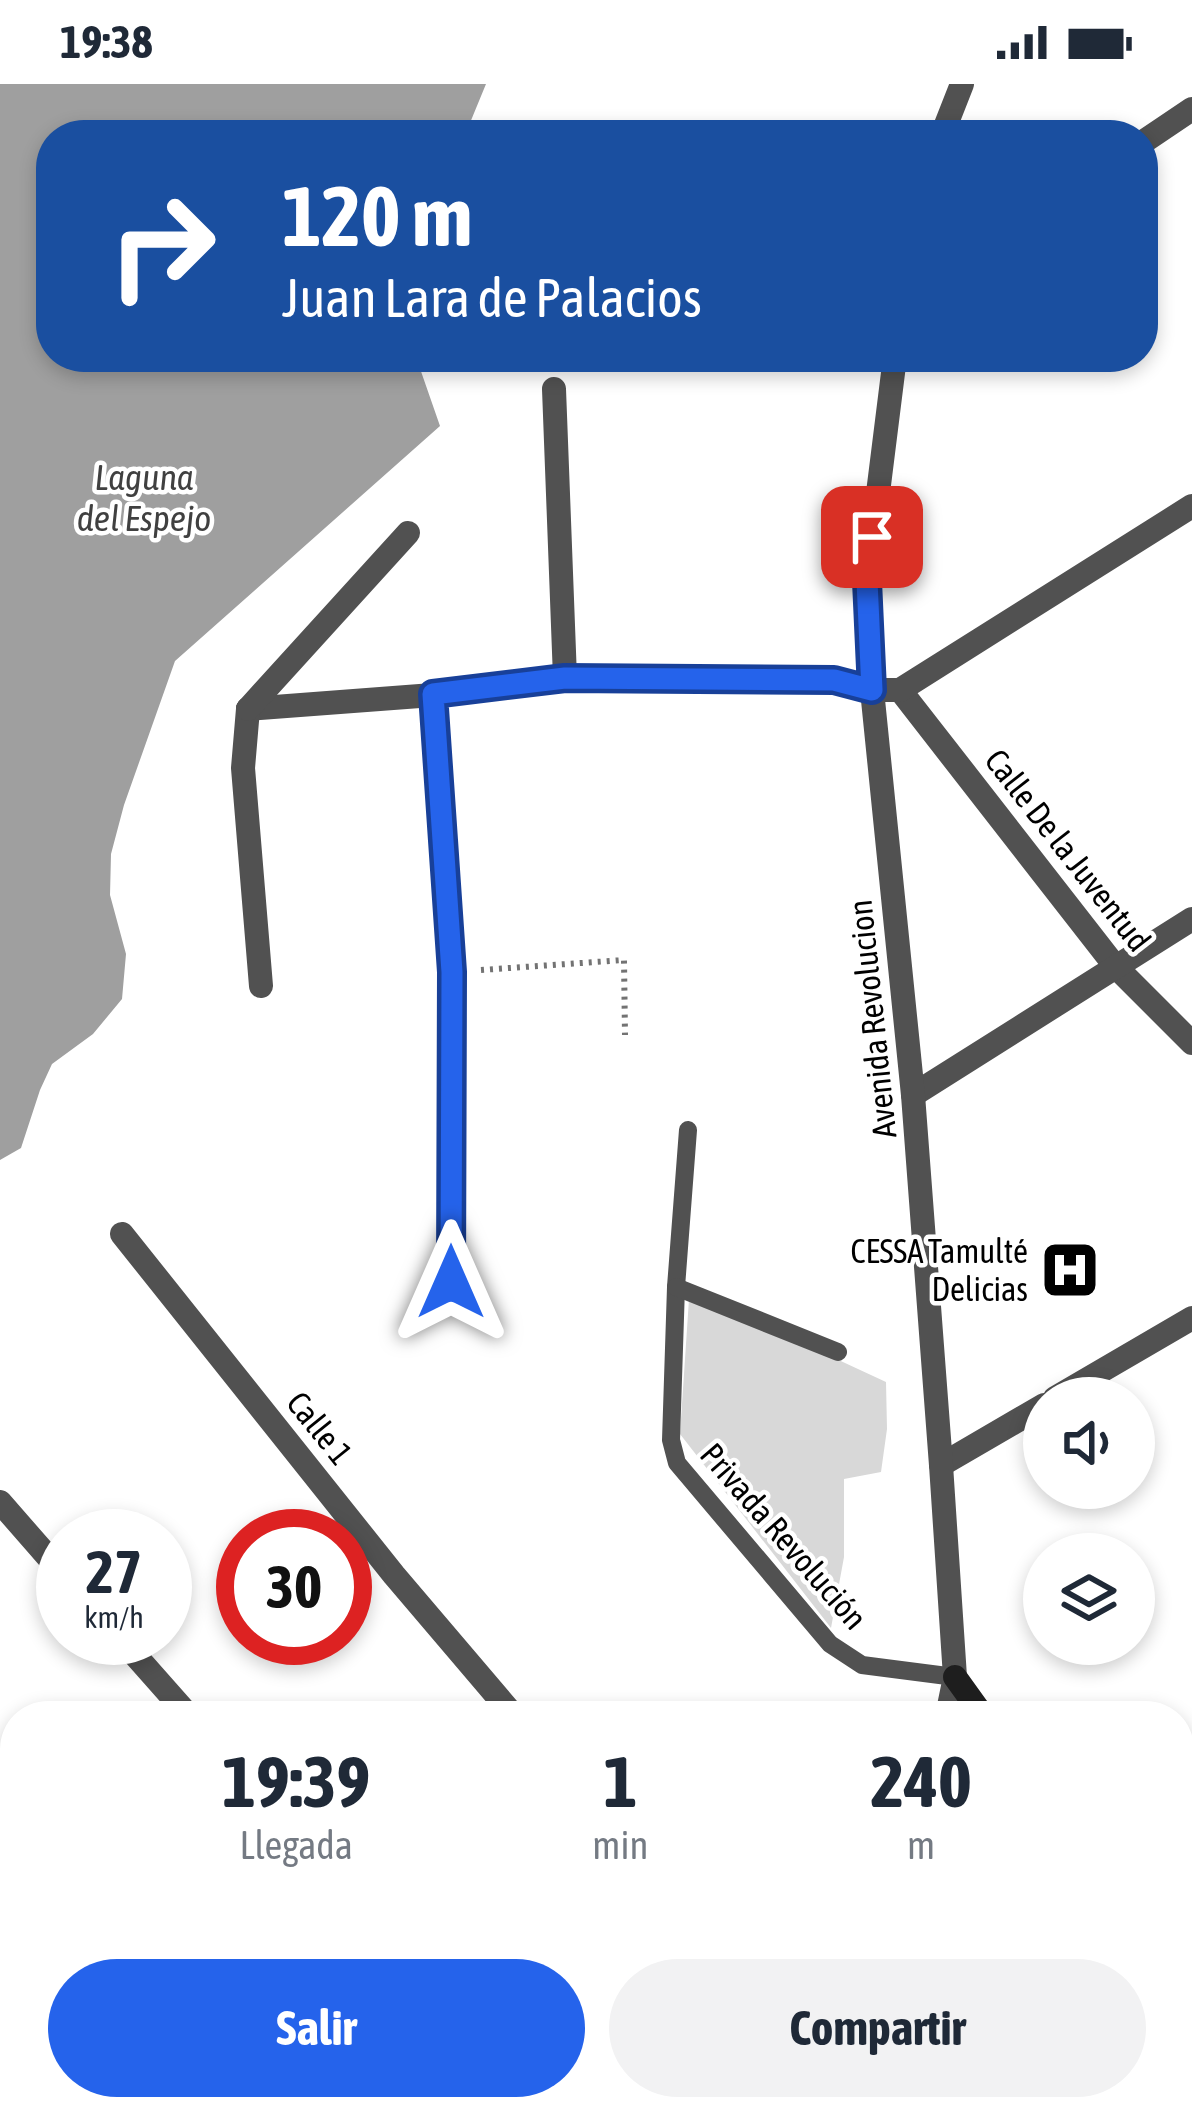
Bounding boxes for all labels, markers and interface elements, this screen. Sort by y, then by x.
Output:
text: 19:38 [60,16,153,68]
icon: right [84,168,240,324]
text: 120 m [282,168,472,264]
text: Juan Lara de Palacios [282,267,702,328]
water label: Laguna del Espejo [77,456,211,539]
pin [821,486,923,588]
icon: arrive [839,504,905,570]
street label: Calle De la Juventud [978,742,1158,958]
street label: Avenida Revolucion [841,898,903,1140]
position arrow [388,1219,514,1345]
place label: CESSA Tamulté Delicias [851,1232,1028,1308]
hospital icon: CESSA Tamulté Delicias [1039,1239,1101,1301]
map controls [1023,1377,1155,1665]
button: sound [1023,1377,1155,1509]
street label: Calle 1 [279,1384,361,1472]
street label: Privada Revolución [693,1435,875,1637]
speed limit sign: 30 [216,1509,372,1665]
button: layers [1023,1533,1155,1665]
text: 27 [86,1537,142,1606]
text: km/h [84,1600,144,1634]
text: 19:39 [222,1740,370,1822]
text: 1 [603,1740,637,1822]
text: 240 [870,1740,972,1822]
text: Llegada [239,1823,353,1867]
text: min [592,1823,648,1867]
text: m [907,1823,935,1867]
button: Salir [48,1959,585,2097]
button: Compartir [609,1959,1146,2097]

